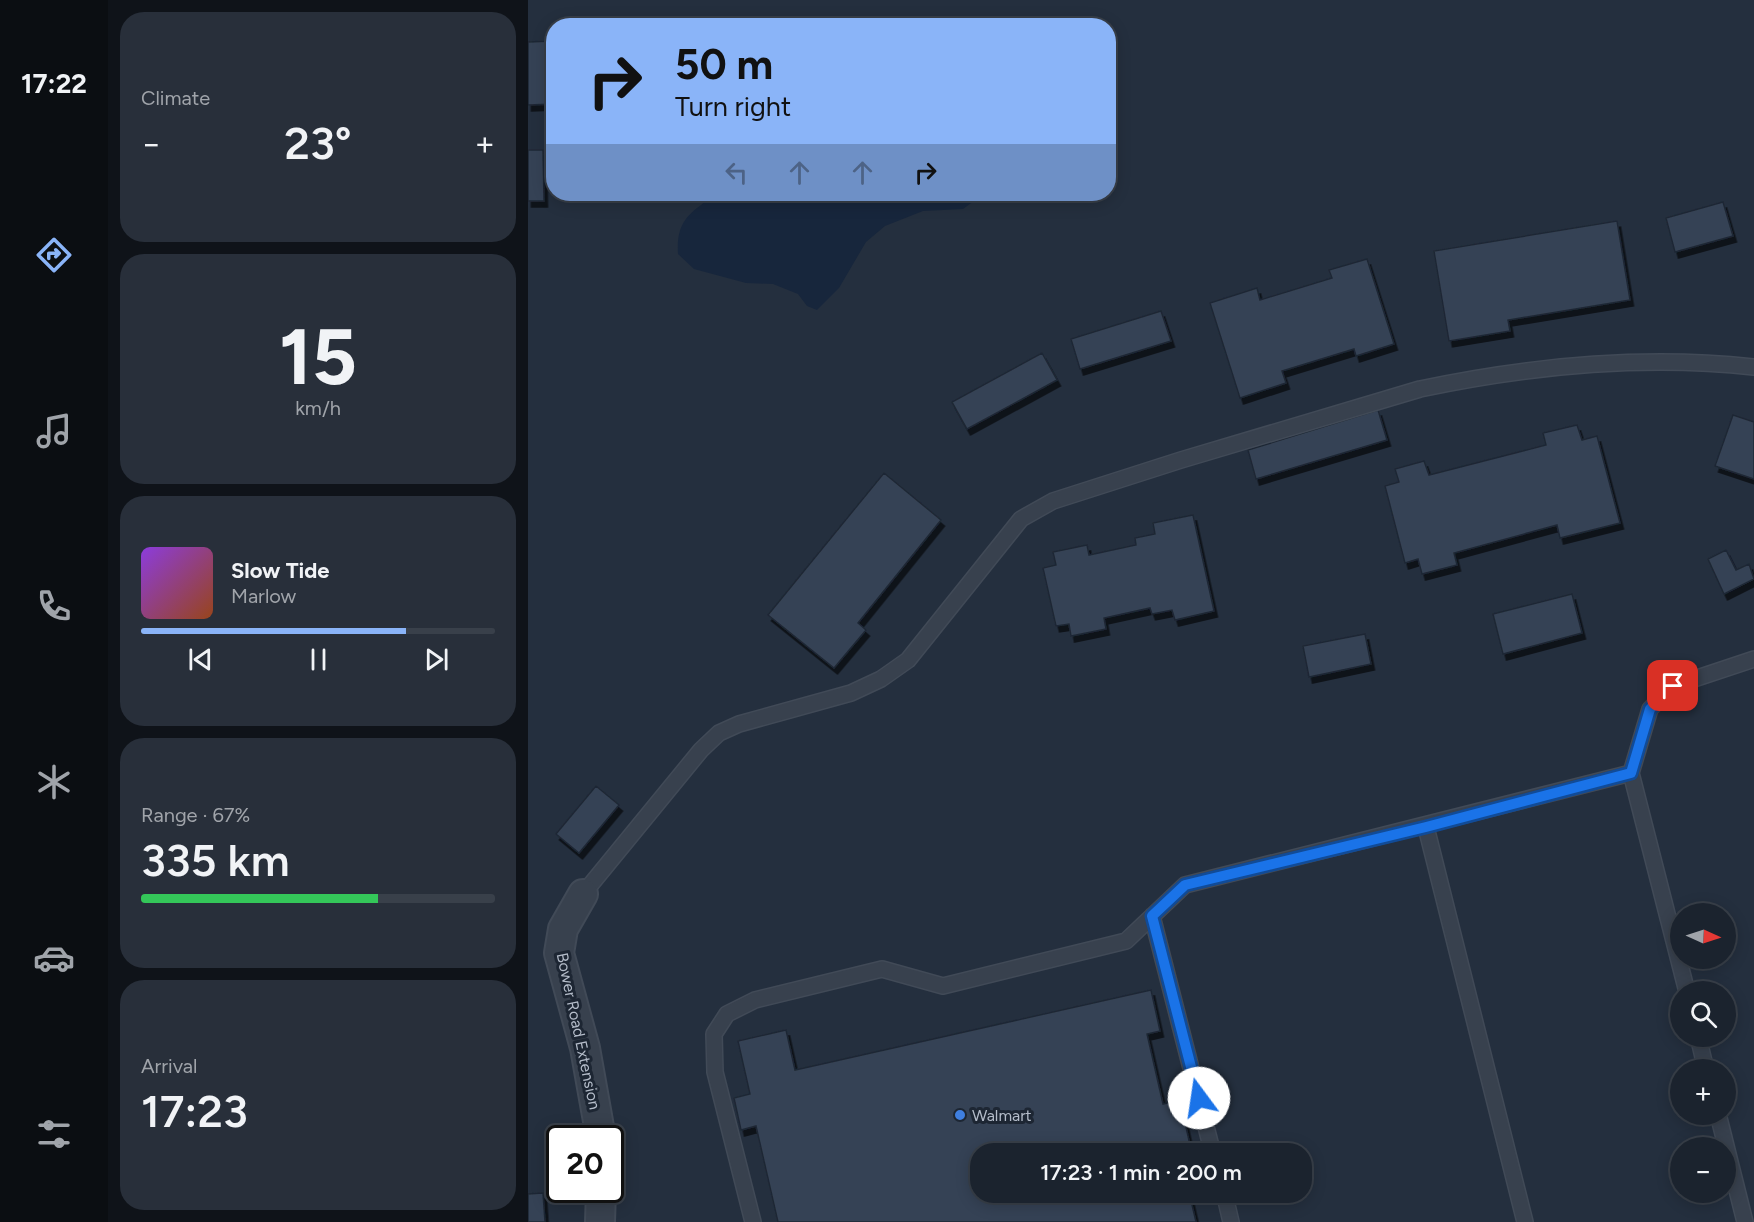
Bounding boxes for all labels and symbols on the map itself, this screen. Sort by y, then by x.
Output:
pin [1647,660,1698,711]
north arrow [1670,903,1736,969]
street label: Bower Road Extension [553,951,604,1111]
position arrow [1167,1066,1231,1130]
place label: Walmart [972,1106,1032,1125]
marker: Walmart [953,1108,967,1122]
speed limit sign: 20 [546,1125,624,1203]

